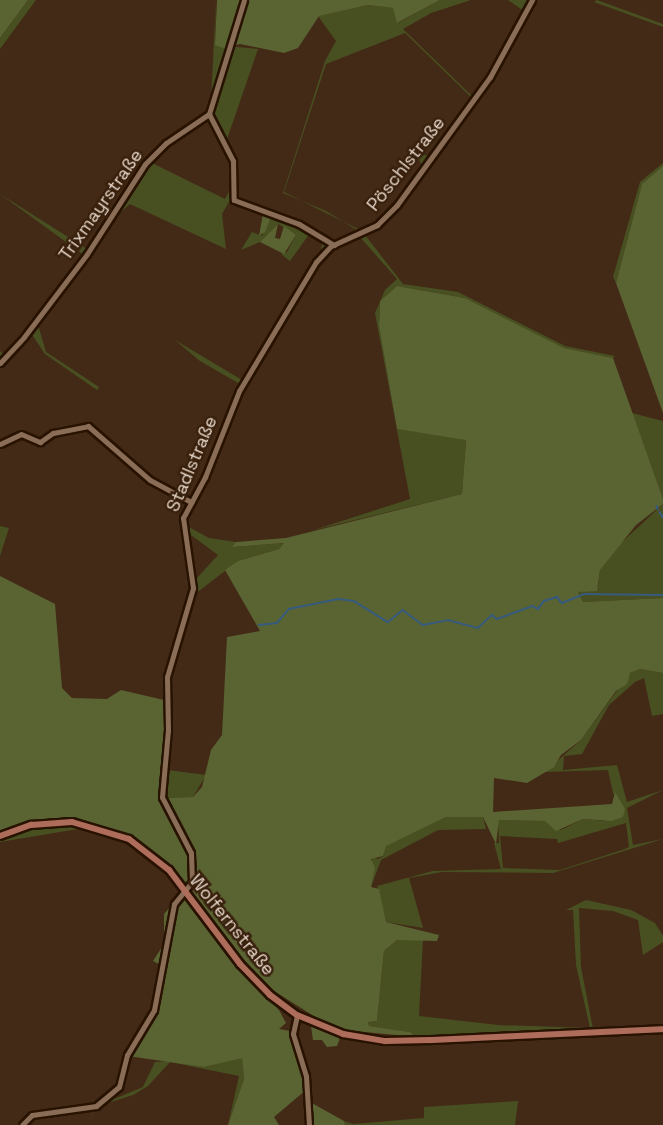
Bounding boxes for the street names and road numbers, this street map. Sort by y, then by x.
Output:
street label: Pöschlstraße [362,113,450,215]
street label: Trixmayrstraße [55,145,147,265]
street label: Stadlstraße [162,413,222,515]
street label: Wolfernstraße [185,870,279,980]

